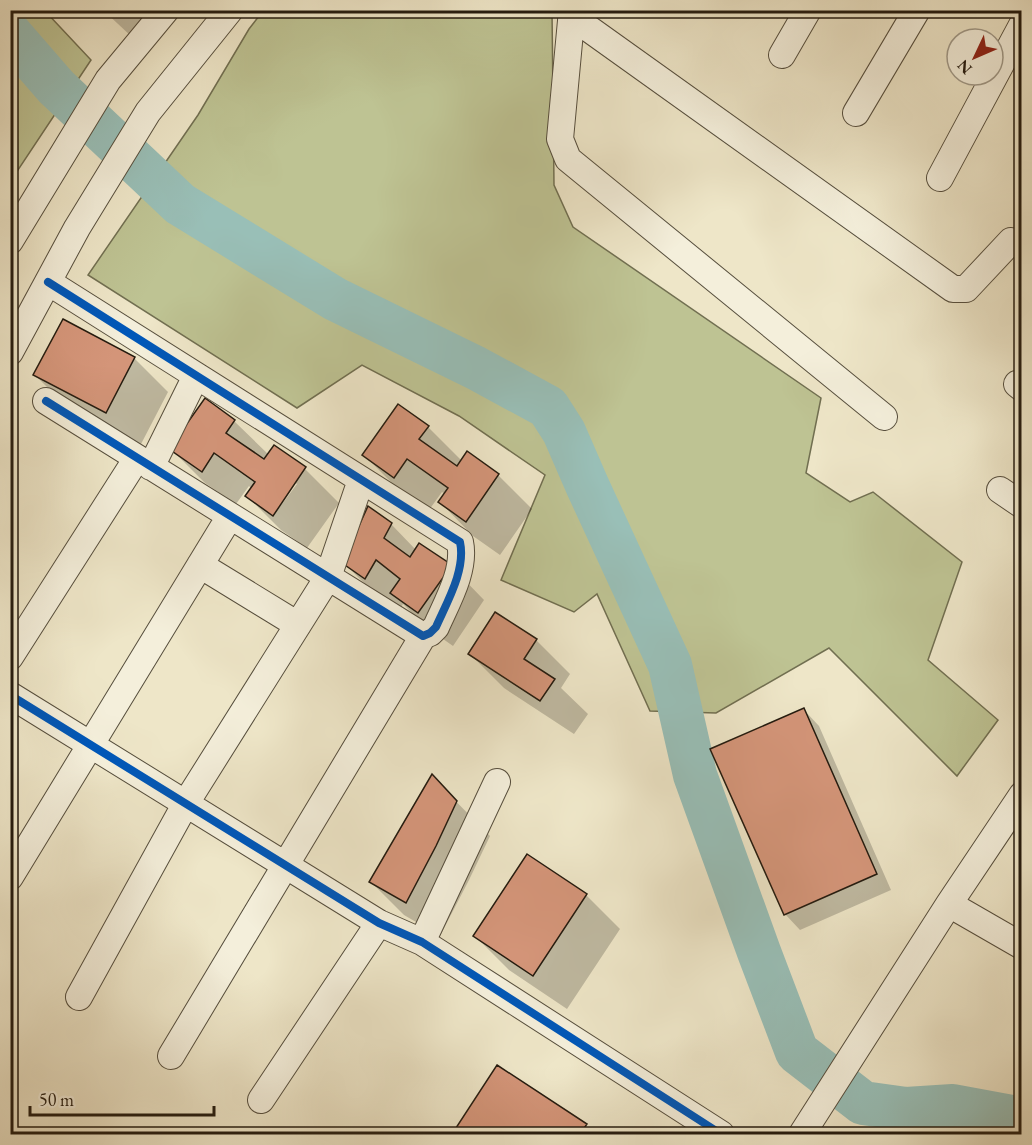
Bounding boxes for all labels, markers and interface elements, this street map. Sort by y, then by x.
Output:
north arrow [945,27,1005,87]
text: N [952,55,977,79]
scale bar [30,1079,214,1117]
text: 50 m [39,1088,74,1111]

